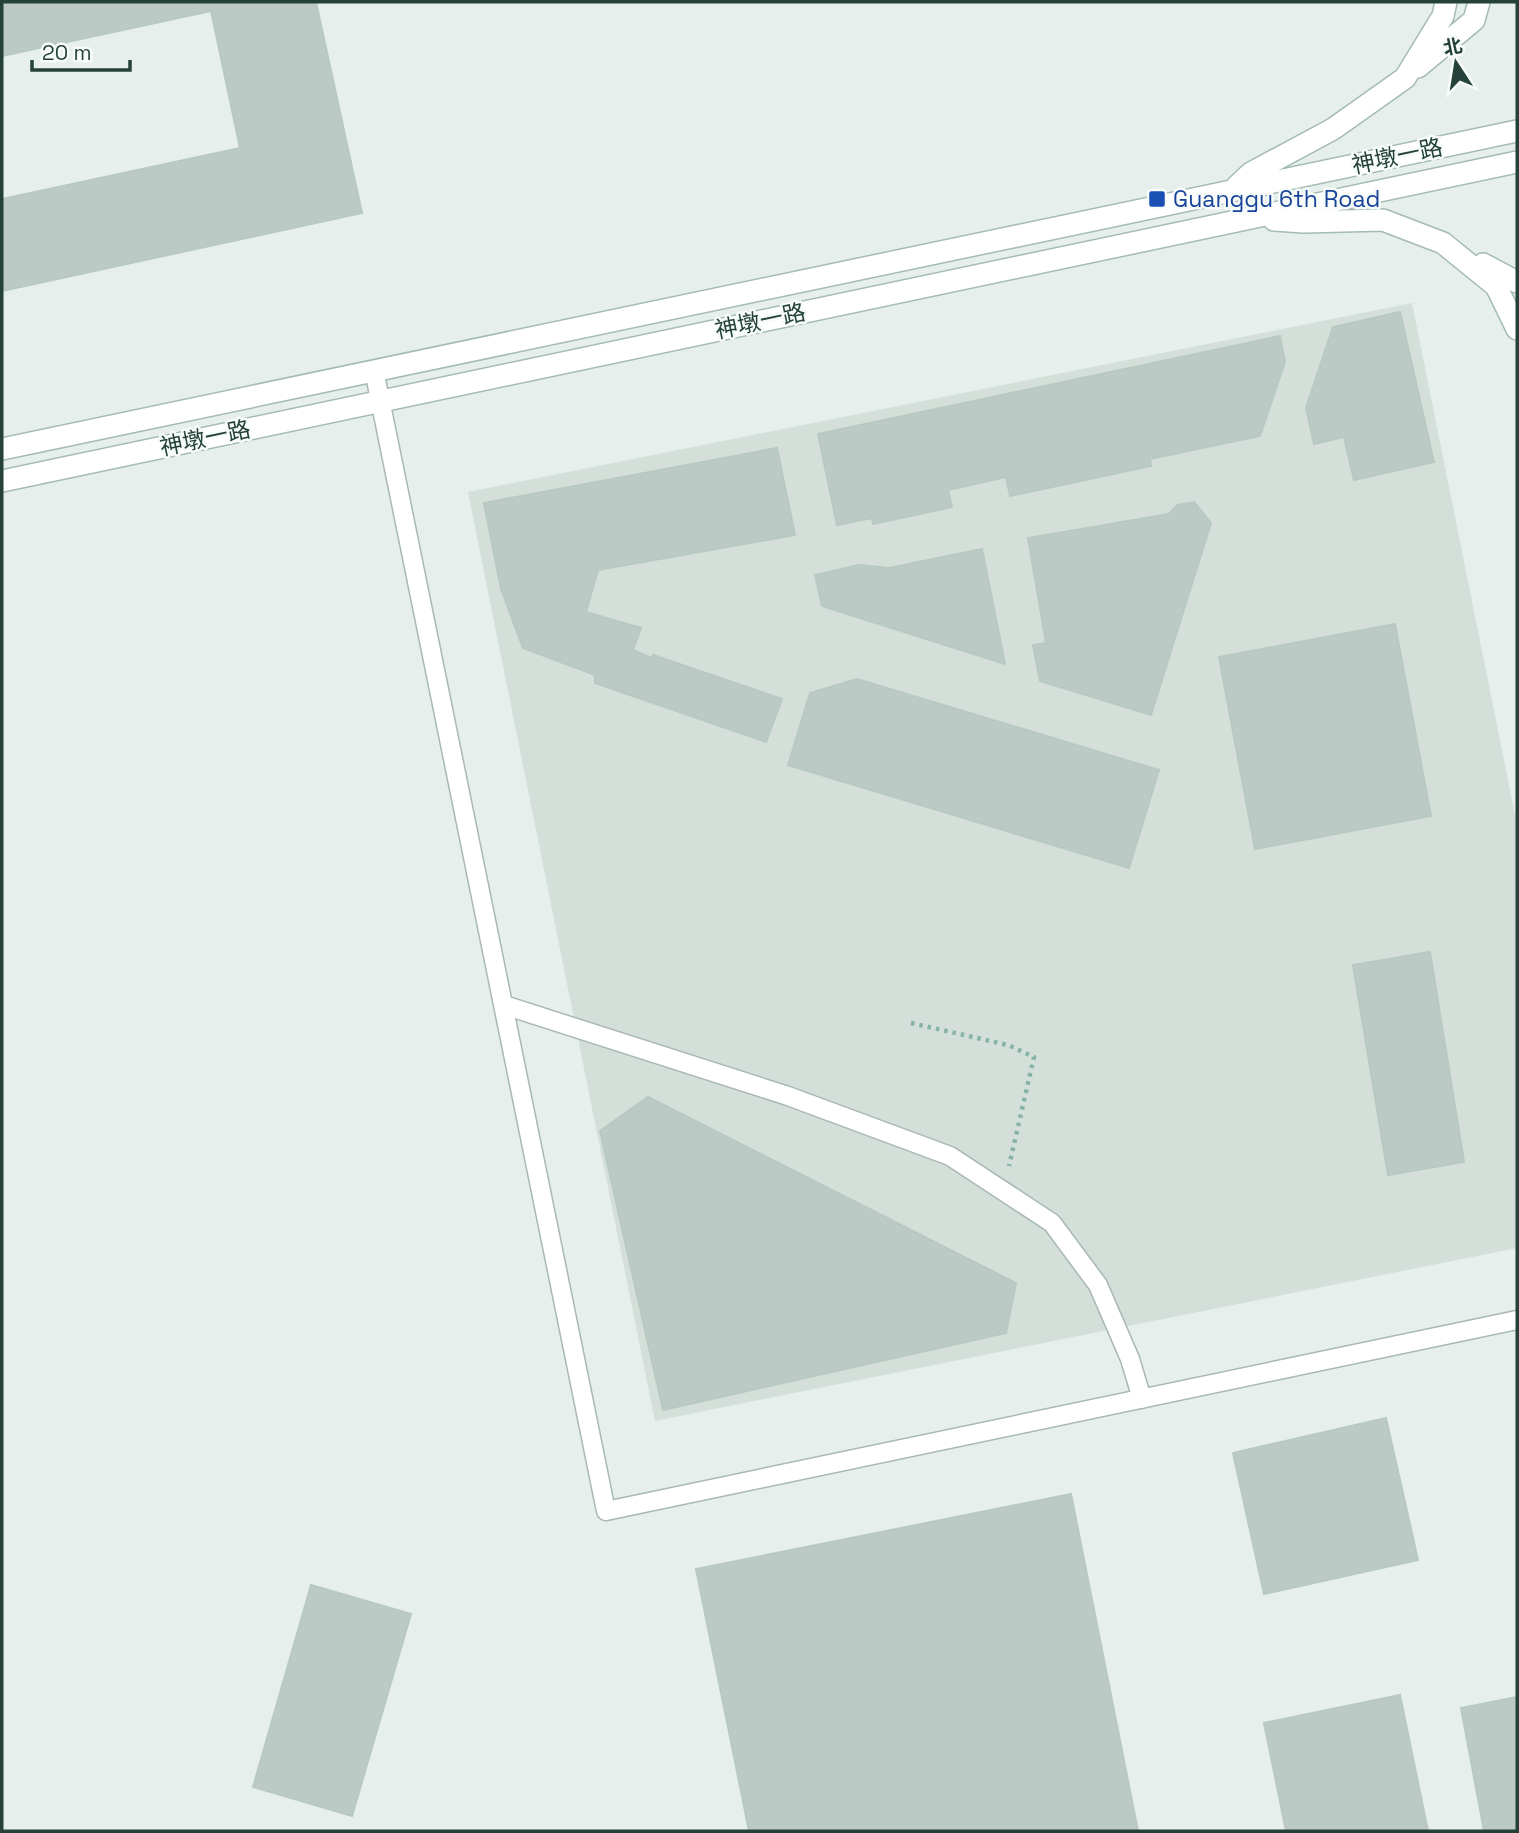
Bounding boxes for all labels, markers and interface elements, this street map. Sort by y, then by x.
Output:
scale bar [32,28,130,72]
north arrow [1421,28,1491,98]
text: 北 [1441,33,1464,61]
text: 20 m [42,39,92,66]
street label: 神墩一路 [1349,132,1445,180]
place label: Guanggu 6th Road [1173,184,1380,214]
marker: Guanggu 6th Road [1147,189,1167,209]
street label: 神墩一路 [712,297,808,345]
street label: 神墩一路 [157,414,253,462]

